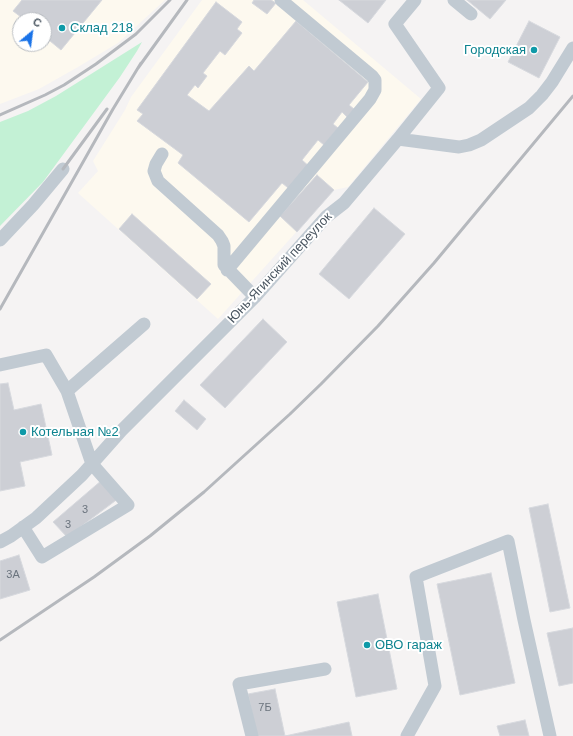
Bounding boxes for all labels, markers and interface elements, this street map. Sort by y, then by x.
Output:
north arrow [12,12,52,52]
text: С [31,15,44,30]
place label: Склад 218 [70,20,133,36]
marker: Склад 218 [57,23,67,33]
place label: Городская [464,42,526,58]
marker: Городская [529,45,539,55]
street label: Юнь-Ягинский переулок [225,209,335,327]
place label: Котельная №2 [31,424,119,440]
marker: Котельная №2 [18,427,28,437]
house number: 3 [82,503,88,517]
house number: 3 [65,518,71,532]
house number: 3А [6,568,20,582]
place label: ОВО гараж [375,637,442,653]
marker: ОВО гараж [362,640,372,650]
house number: 7Б [258,701,272,715]

